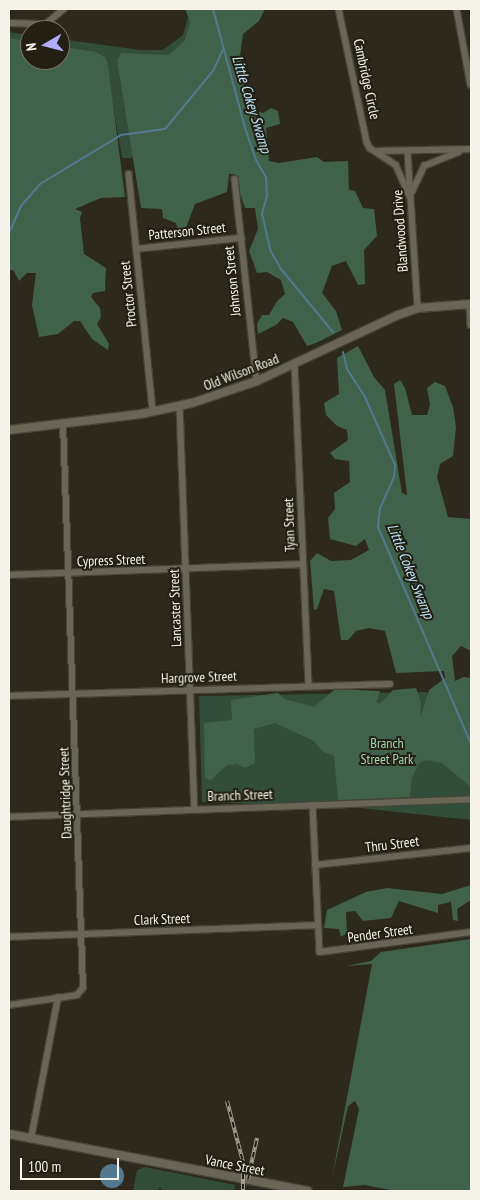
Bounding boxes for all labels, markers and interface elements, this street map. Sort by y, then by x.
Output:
north arrow [20,20,70,70]
street label: Cambridge Circle [350,37,384,121]
text: N [22,42,41,52]
water label: Little Cokey Swamp [229,53,275,155]
street label: Blandwood Drive [389,189,411,273]
street label: Patterson Street [148,219,226,243]
street label: Johnson Street [220,245,244,317]
street label: Proctor Street [116,260,140,328]
street label: Old Wilson Road [201,350,281,394]
street label: Tyan Street [280,498,298,552]
water label: Little Cokey Swamp [384,521,438,621]
street label: Cypress Street [77,550,145,570]
street label: Lancaster Street [165,569,185,647]
street label: Hargrove Street [161,667,237,687]
park label: Branch Street Park [361,735,413,768]
street label: Daughtridge Street [55,747,75,839]
street label: Branch Street [207,785,273,805]
street label: Thru Street [364,832,420,856]
street label: Clark Street [133,910,191,928]
street label: Pender Street [346,920,414,946]
scale bar [22,1148,121,1180]
street label: Vance Street [204,1151,266,1179]
text: 100 m [28,1157,61,1176]

